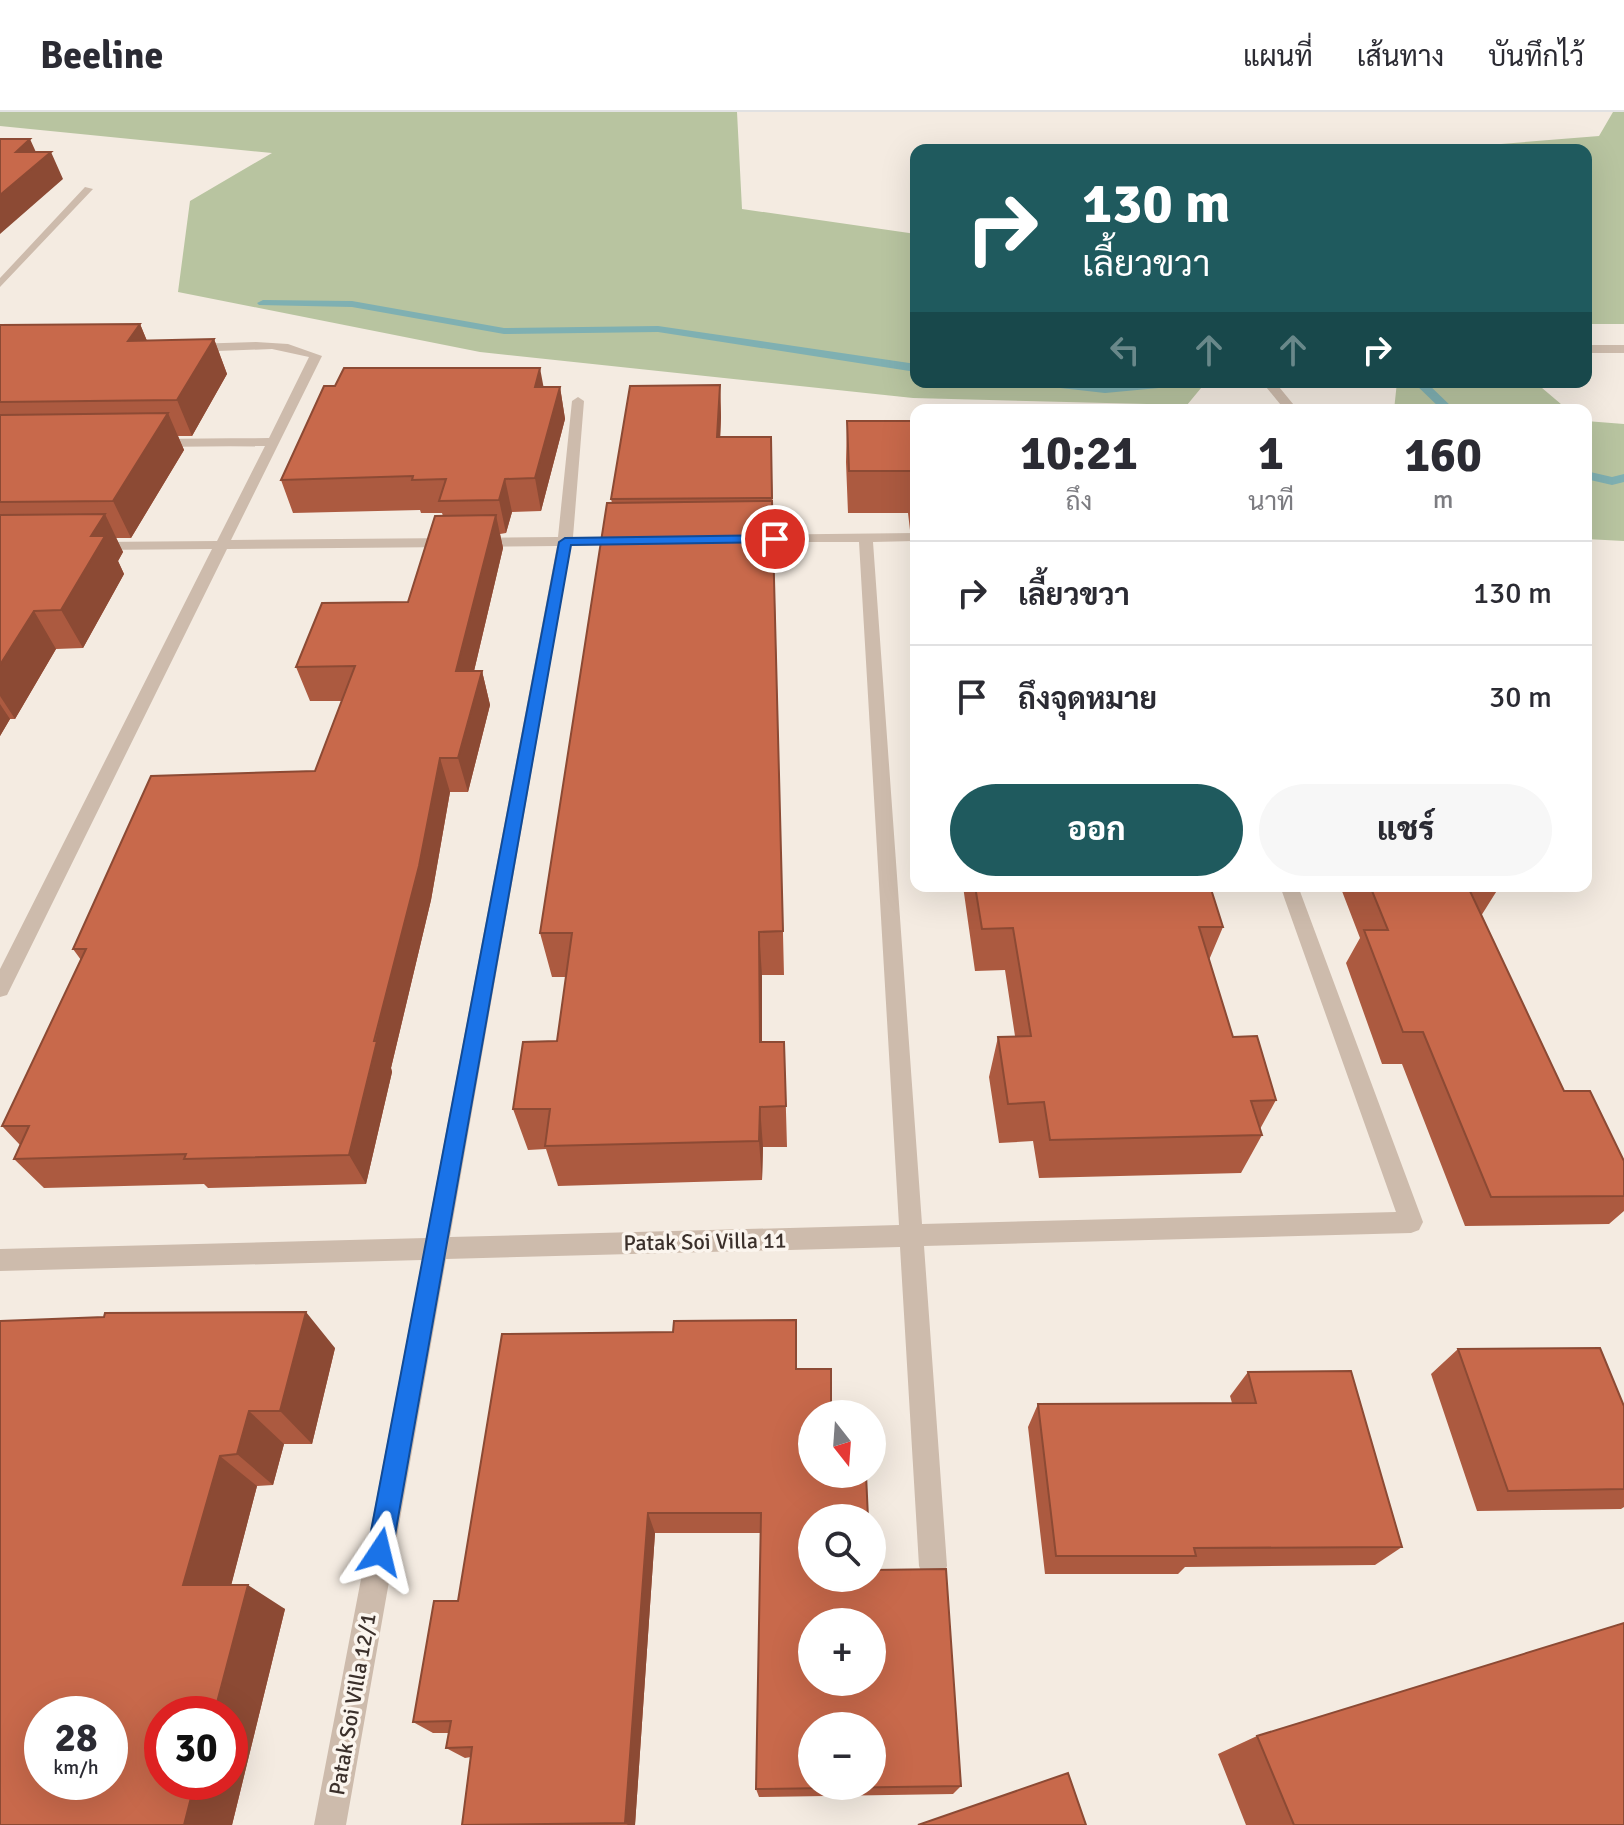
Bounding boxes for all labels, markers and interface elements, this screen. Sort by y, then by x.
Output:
text: Beeline [40,32,163,79]
text: แผนที่ [1243,40,1313,74]
text: เส้นทาง [1357,40,1444,74]
text: บันทึกไว้ [1488,40,1584,74]
text: 130 m [1082,169,1230,238]
icon: right [950,176,1054,280]
text: เลี้ยวขวา [1082,242,1210,287]
icon: left [1103,328,1147,372]
icon: ahead [1187,328,1231,372]
icon: ahead [1271,328,1315,372]
icon: right [1355,328,1399,372]
text: 10:21 [1020,424,1138,483]
text: 1 [1258,424,1284,483]
text: 160 [1404,426,1482,485]
text: m [1433,484,1453,516]
text: ถึง [1065,486,1092,518]
text: นาที [1248,486,1294,518]
pin [741,505,809,573]
icon: arrive [753,517,797,561]
icon: right [950,571,994,615]
text: 130 m [1473,575,1552,612]
text: เลี้ยวขวา [1018,577,1130,614]
icon: arrive [950,675,994,719]
text: 30 m [1489,679,1552,716]
text: ถึงจุดหมาย [1018,681,1157,718]
button: ออก [950,784,1243,876]
button: แชร์ [1259,784,1552,876]
street label: Patak Soi Villa 11 [623,1227,787,1256]
north arrow [798,1400,886,1488]
map controls [798,1400,886,1800]
button: search [798,1504,886,1592]
position arrow [338,1510,422,1594]
button: + [798,1608,886,1696]
street label: Patak Soi Villa 12/1 [323,1611,382,1797]
speed limit sign: 30 [144,1696,248,1800]
button: − [798,1712,886,1800]
text: 28 [54,1713,98,1763]
text: km/h [53,1755,99,1780]

